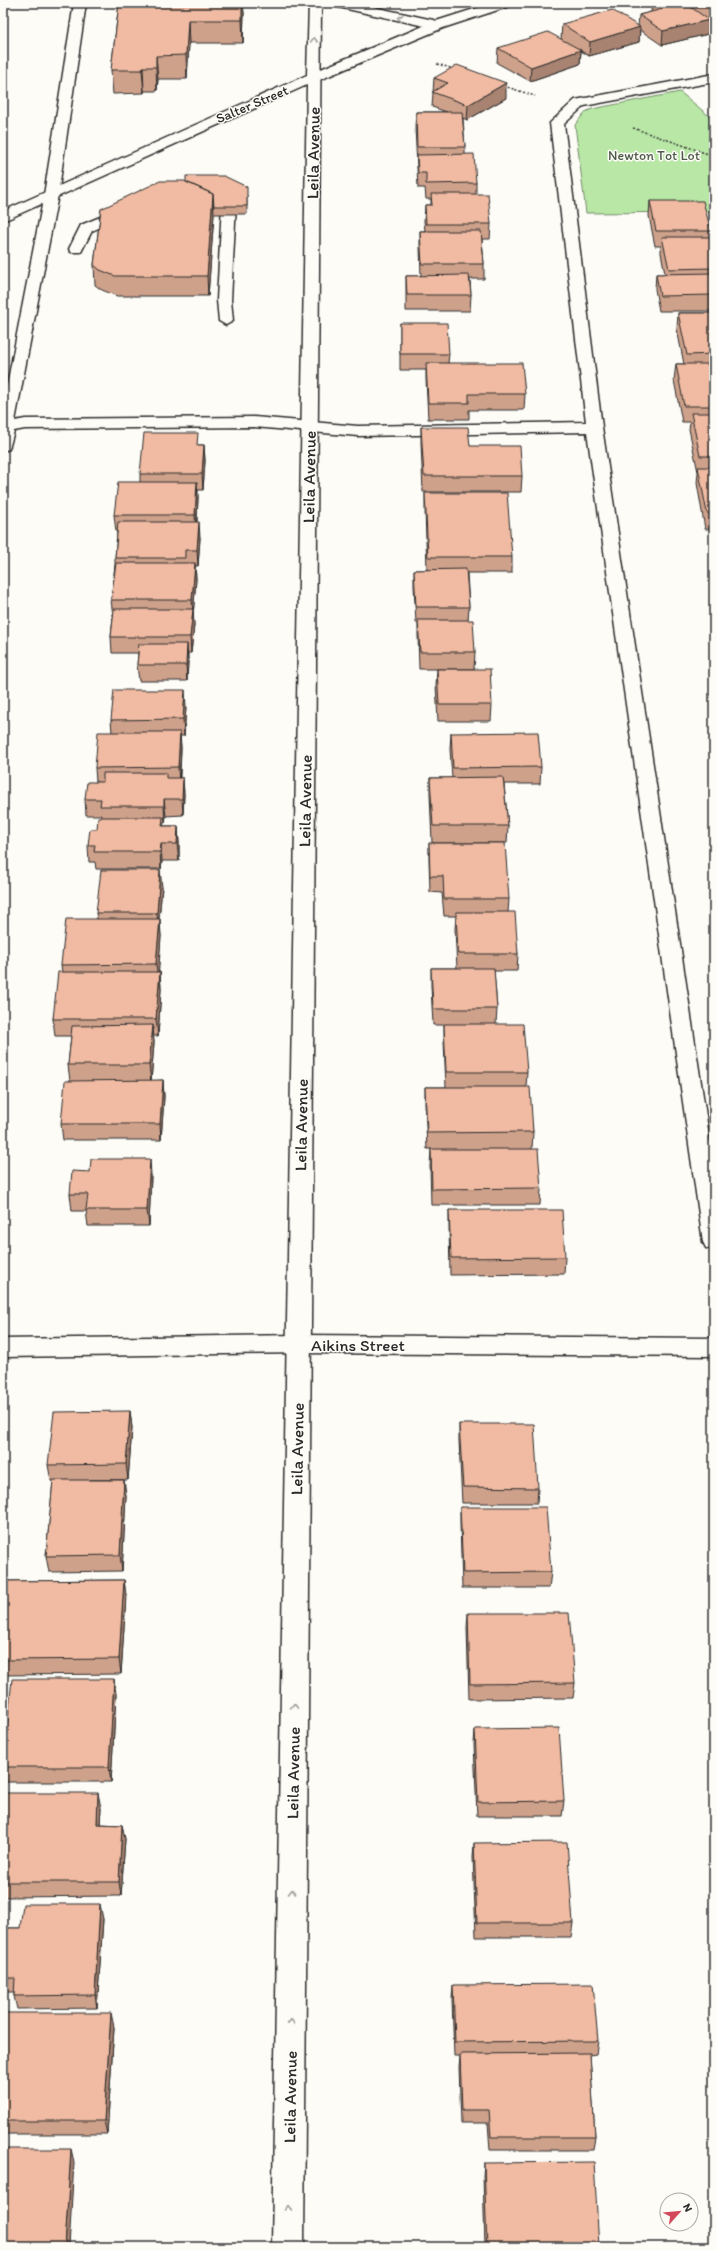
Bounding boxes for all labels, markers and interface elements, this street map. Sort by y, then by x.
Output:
one-way arrow [397,14,403,22]
one-way arrow [310,37,319,43]
street label: Salter Street [214,82,291,127]
street label: Leila Avenue [302,107,324,199]
park label: Newton Tot Lot [608,147,700,164]
street label: Leila Avenue [298,431,320,523]
street label: Leila Avenue [294,755,316,847]
street label: Leila Avenue [290,1079,312,1171]
street label: Aikins Street [311,1335,405,1355]
street label: Leila Avenue [286,1403,308,1495]
one-way arrow [290,1703,298,1709]
street label: Leila Avenue [282,1727,304,1819]
one-way arrow [288,1889,296,1895]
one-way arrow [286,2019,295,2025]
street label: Leila Avenue [279,2051,301,2143]
north arrow [659,2192,699,2232]
text: N [680,2201,695,2214]
one-way arrow [284,2205,292,2211]

